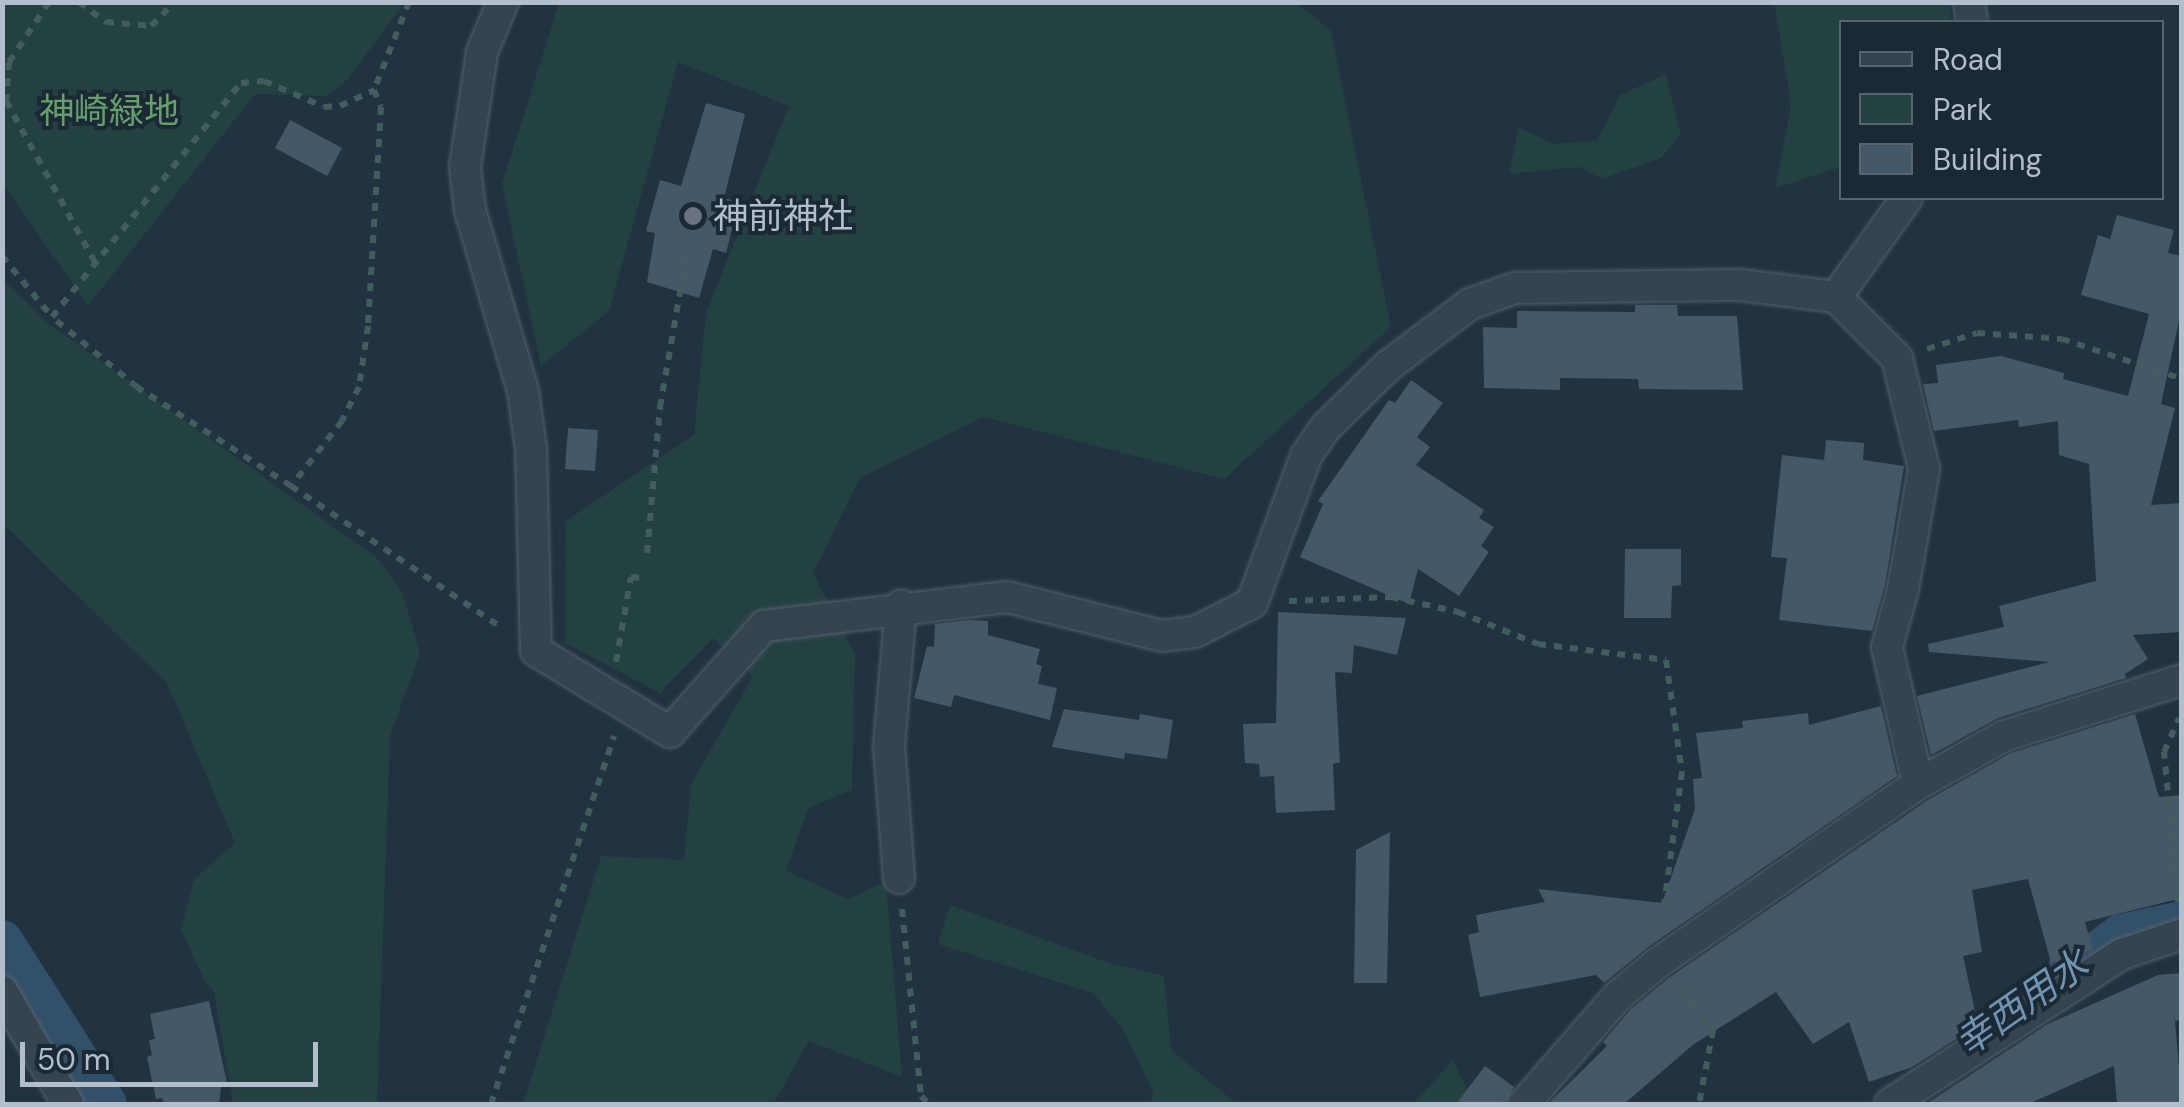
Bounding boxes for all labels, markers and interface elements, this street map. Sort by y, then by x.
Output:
legend [1839,20,2164,200]
text: Road [1933,40,2003,79]
park label: 神崎緑地 [39,90,179,132]
text: Park [1933,90,1992,129]
text: Building [1933,140,2042,179]
place label: 神前神社 [713,195,853,237]
marker: 神前神社 [682,205,704,227]
water label: 幸西用水 [1947,942,2097,1066]
scale bar [25,1022,322,1084]
text: 50 m [37,1040,111,1079]

